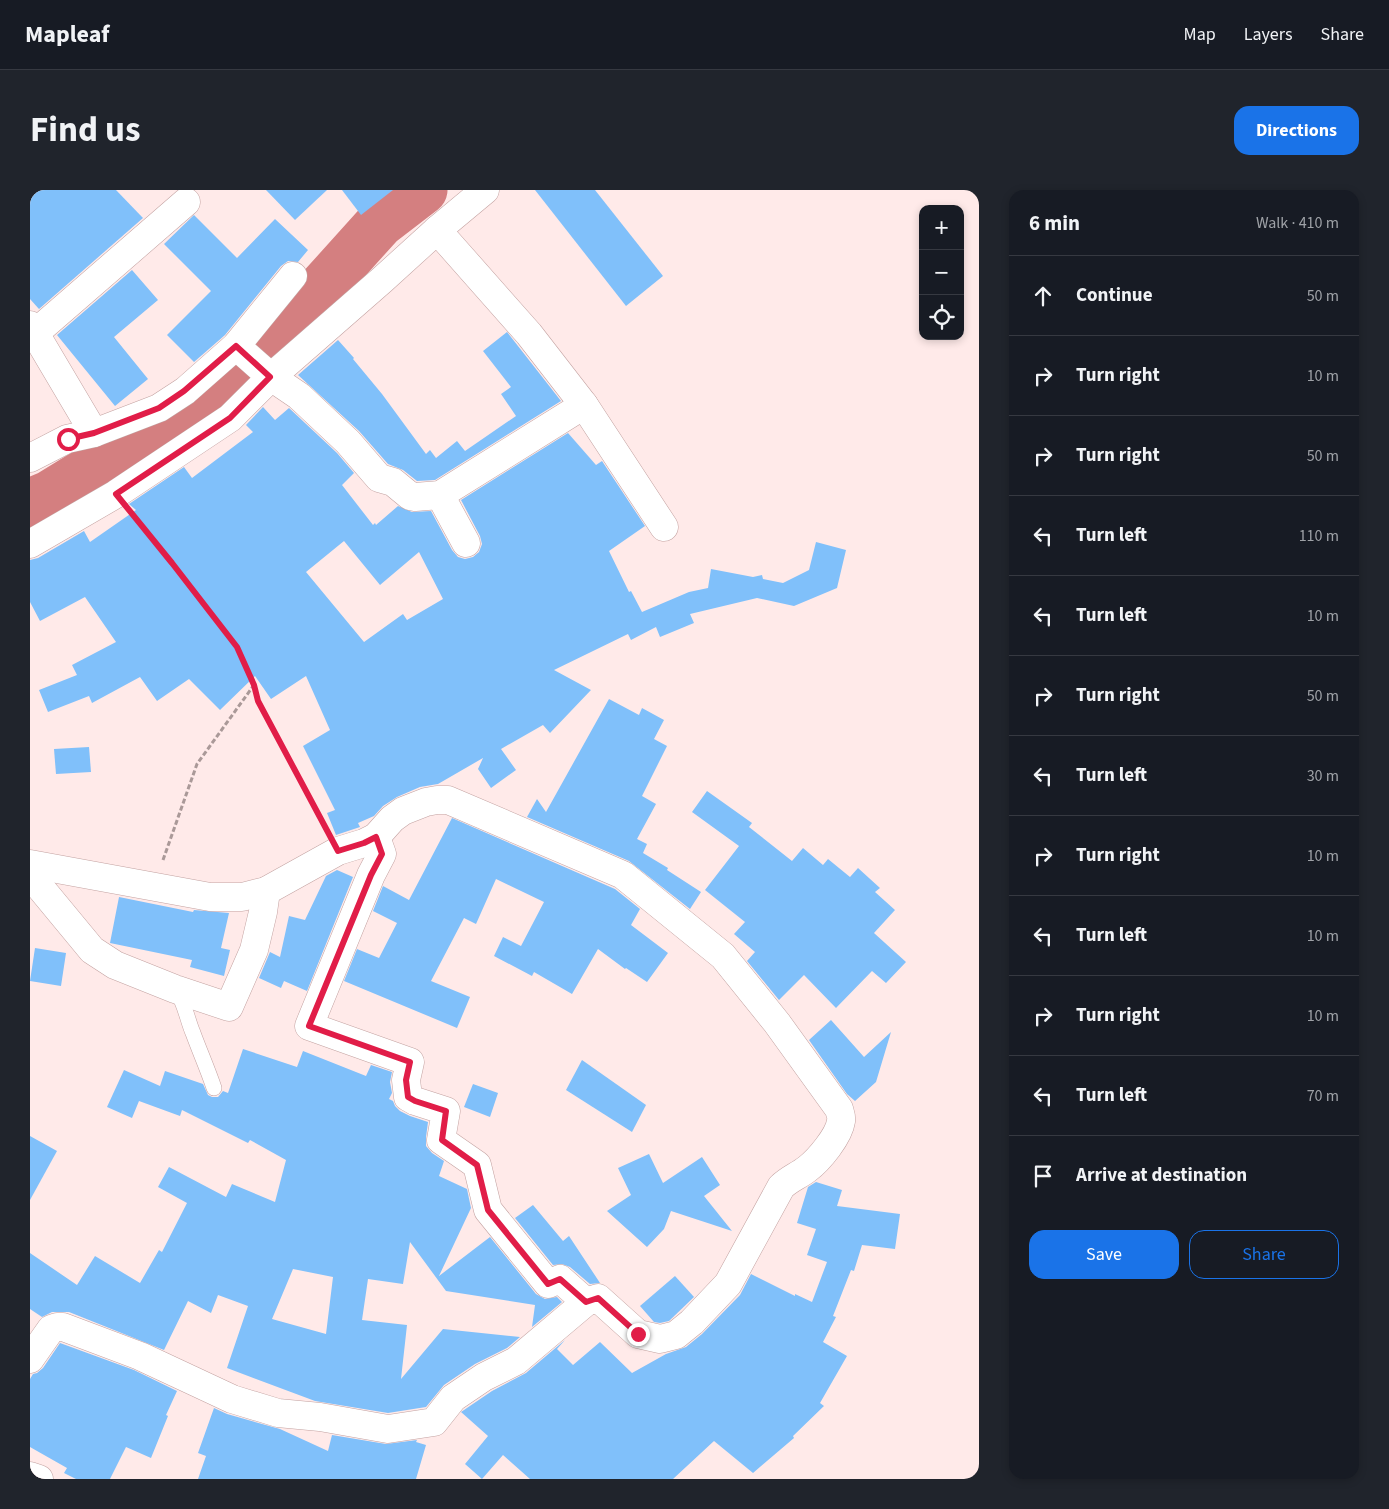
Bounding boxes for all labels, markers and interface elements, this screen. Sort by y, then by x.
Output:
text: Mapleaf [25,17,110,52]
text: Map [1184,22,1216,47]
text: Layers [1244,22,1293,47]
text: Share [1321,22,1364,47]
text: Find us [30,105,140,155]
button: Directions [1234,106,1359,155]
map controls [919,205,964,340]
button: + [919,205,964,250]
text: 6 min [1029,208,1080,238]
text: Walk · 410 m [1256,212,1339,234]
button: − [919,250,964,295]
icon: ahead [1029,282,1057,310]
text: Continue [1076,282,1153,309]
text: 50 m [1307,285,1339,307]
button: locate [919,295,964,340]
icon: right [1029,362,1057,390]
text: Turn right [1076,362,1160,389]
text: 10 m [1307,365,1339,387]
route start [57,428,80,451]
icon: right [1029,442,1057,470]
text: Turn right [1076,442,1160,469]
text: 50 m [1307,445,1339,467]
icon: left [1029,522,1057,550]
text: Turn left [1076,522,1147,549]
text: 110 m [1299,525,1339,547]
icon: left [1029,602,1057,630]
text: Turn left [1076,602,1147,629]
text: 10 m [1307,605,1339,627]
icon: right [1029,682,1057,710]
text: Turn right [1076,682,1160,709]
text: 50 m [1307,685,1339,707]
icon: left [1029,762,1057,790]
text: Turn left [1076,762,1147,789]
text: 30 m [1307,765,1339,787]
icon: right [1029,842,1057,870]
text: Turn right [1076,842,1160,869]
text: 10 m [1307,845,1339,867]
icon: left [1029,922,1057,950]
text: Turn left [1076,922,1147,949]
text: 10 m [1307,925,1339,947]
icon: right [1029,1002,1057,1030]
text: Turn right [1076,1002,1160,1029]
text: 10 m [1307,1005,1339,1027]
icon: left [1029,1082,1057,1110]
text: Turn left [1076,1082,1147,1109]
text: 70 m [1307,1085,1339,1107]
icon: arrive [1029,1162,1057,1190]
text: Arrive at destination [1076,1162,1247,1189]
button: Save [1029,1230,1179,1279]
button: Share [1189,1230,1339,1279]
route end [627,1323,650,1346]

